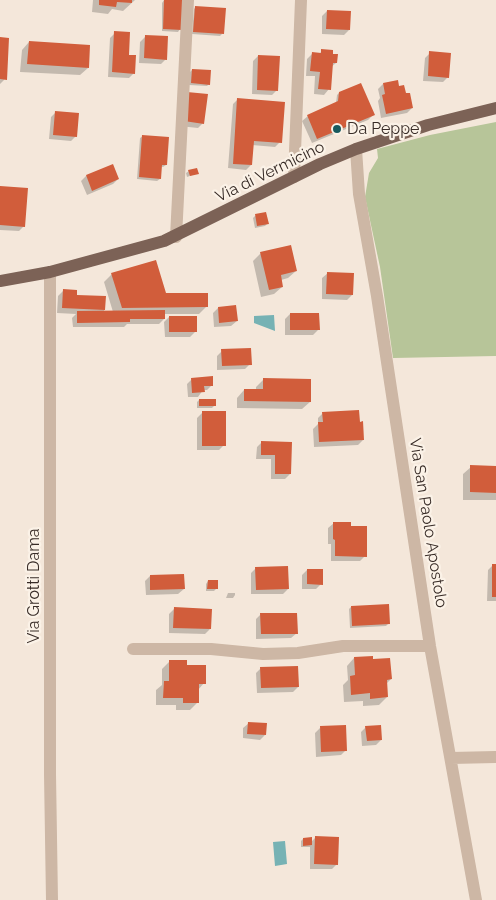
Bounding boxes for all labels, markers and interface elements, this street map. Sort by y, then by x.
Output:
place label: Da Peppe [347,119,420,139]
marker: Da Peppe [331,123,343,135]
street label: Via di Vermicino [212,137,328,207]
street label: Via San Paolo Apostolo [405,437,451,609]
street label: Via Grotti Dama [24,528,44,644]

